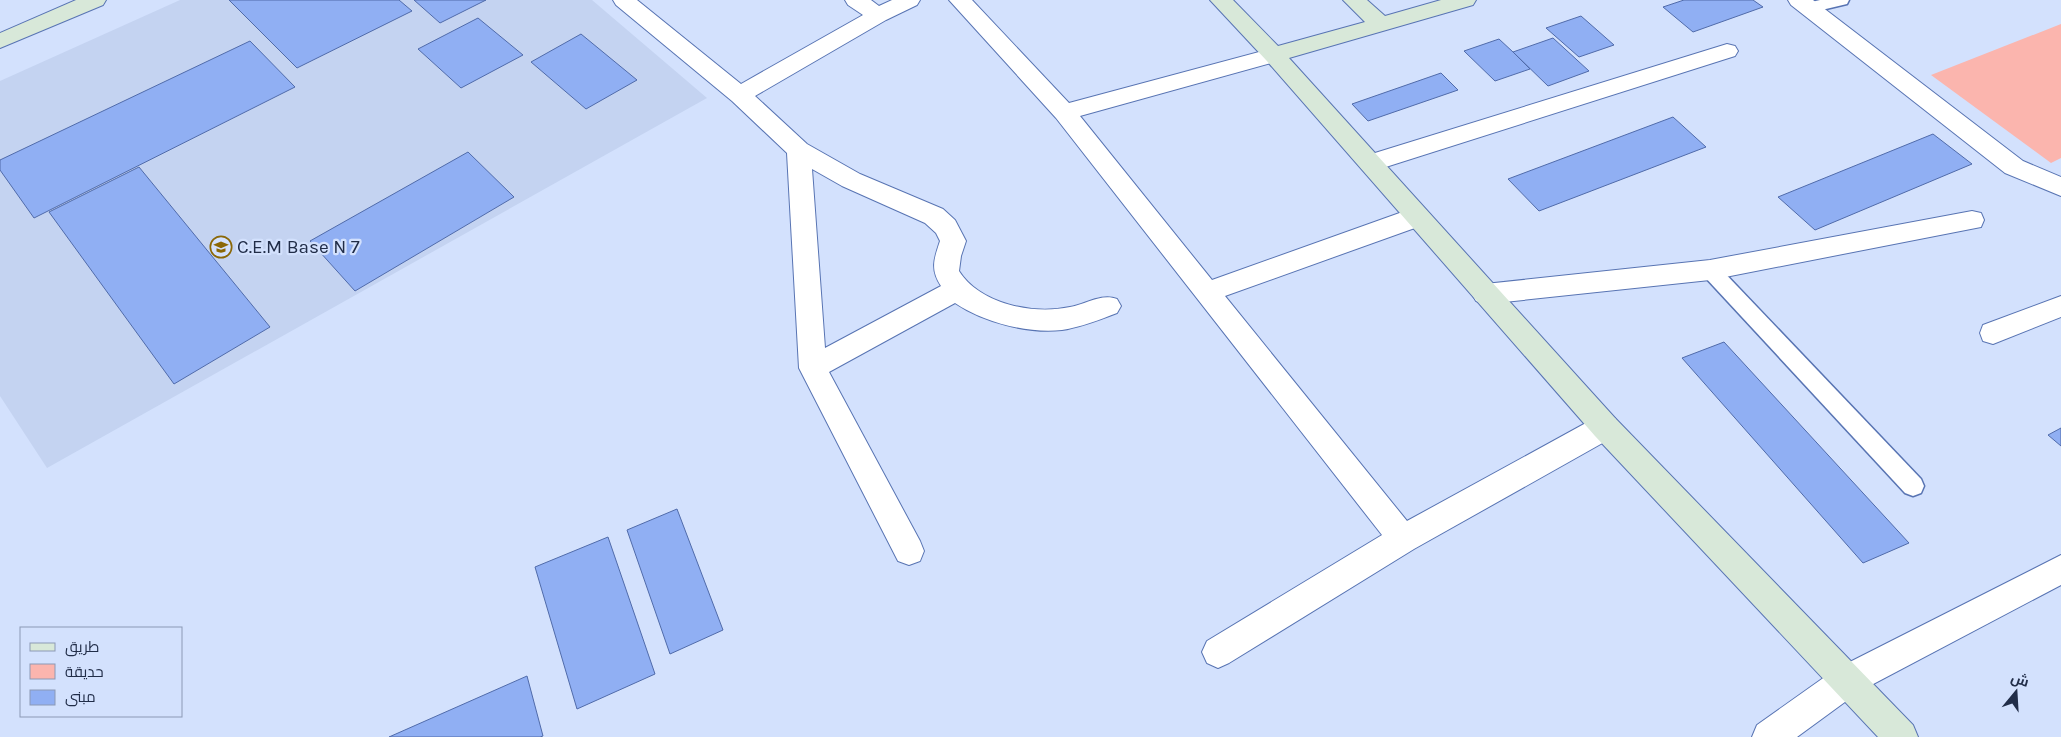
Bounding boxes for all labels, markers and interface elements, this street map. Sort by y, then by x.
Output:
school or university icon: C.E.M Base N 7 [209,235,233,259]
place label: C.E.M Base N 7 [237,236,360,258]
legend [20,627,182,717]
text: طريق [65,638,99,657]
text: حديقة [65,663,104,681]
north arrow [1991,667,2041,717]
text: ش [2009,669,2031,691]
text: مبنى [65,688,96,707]

